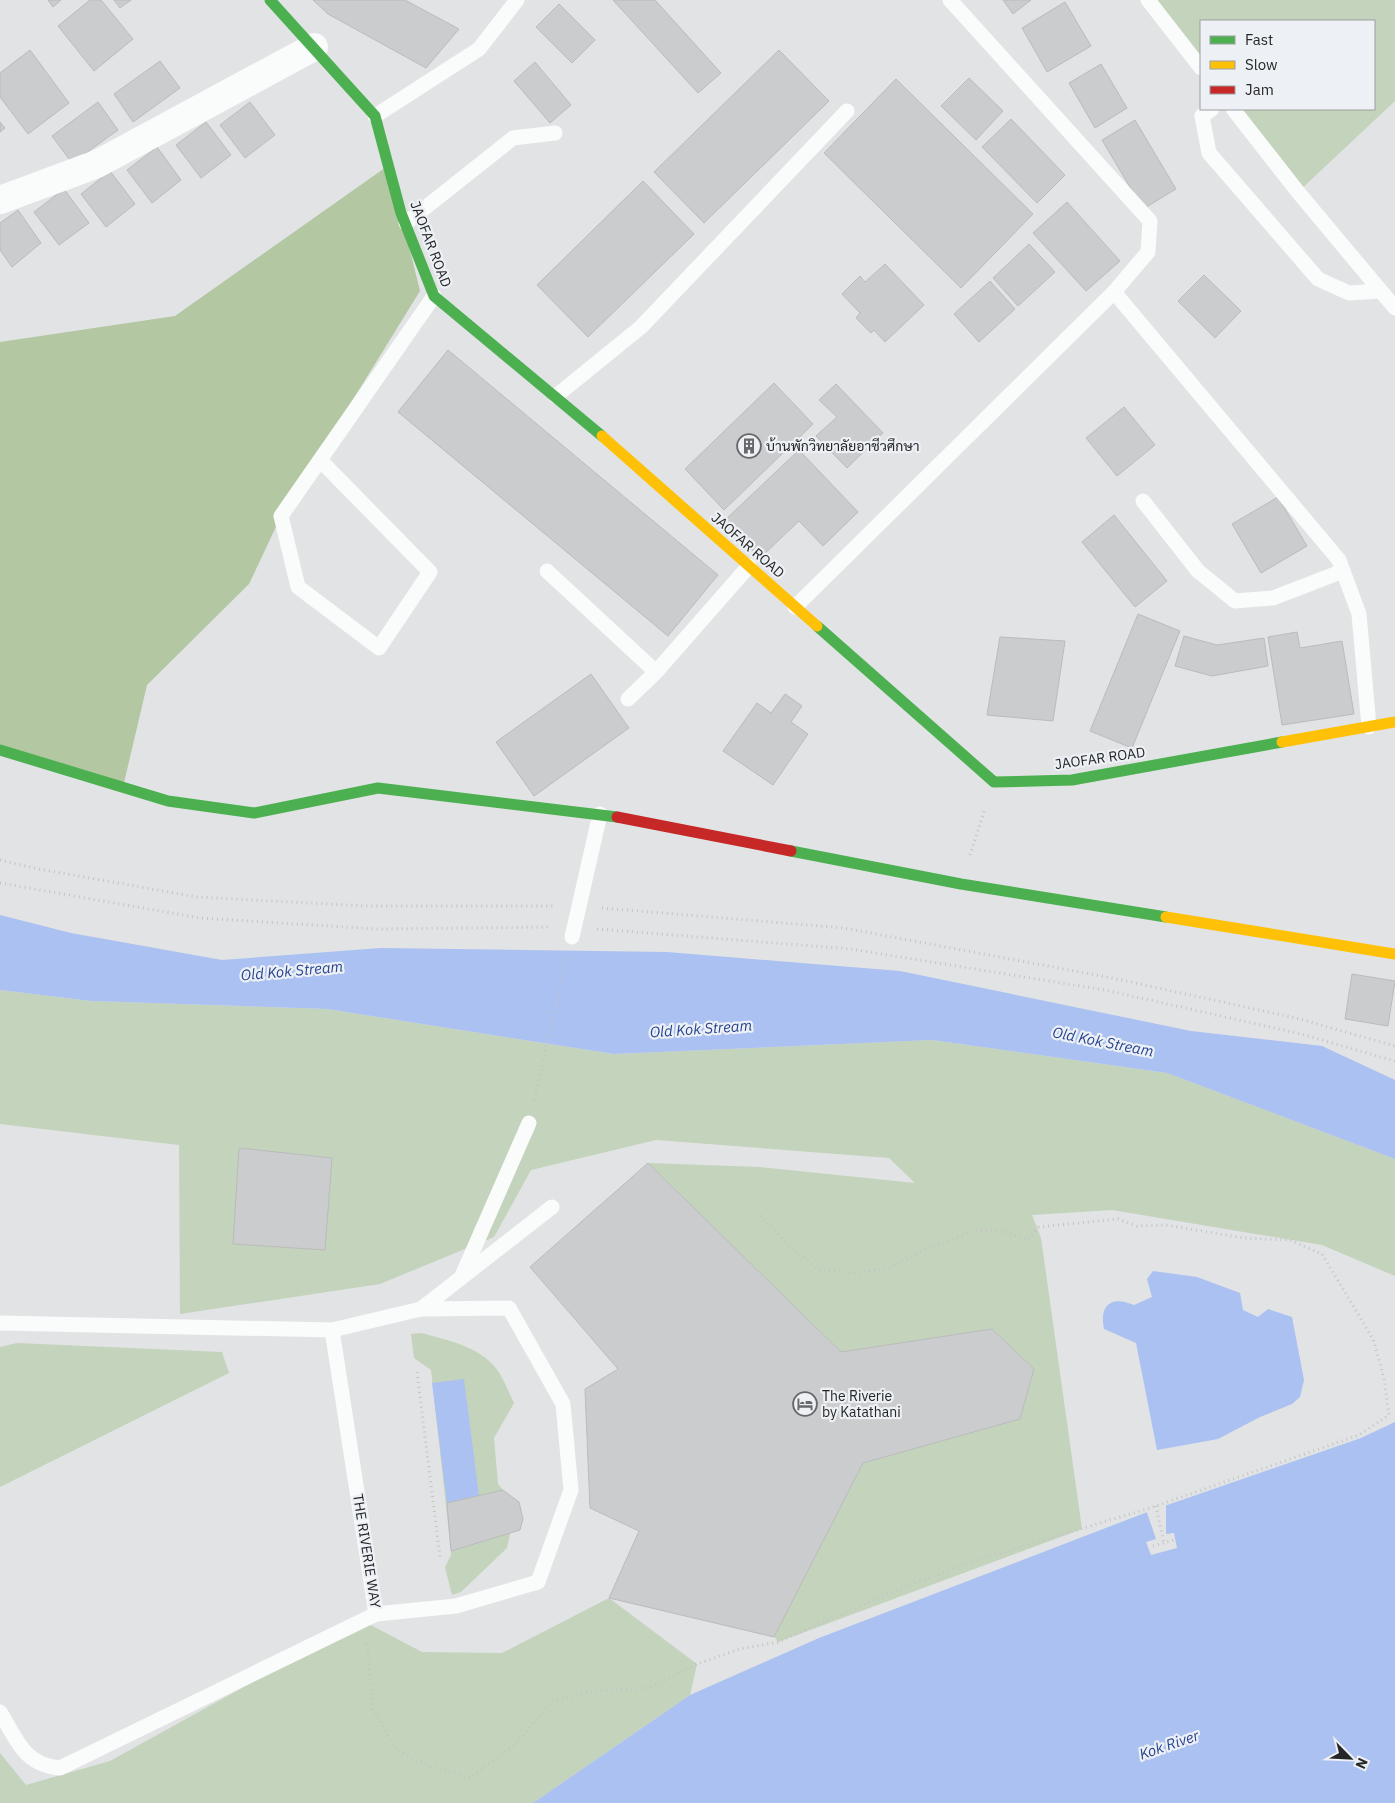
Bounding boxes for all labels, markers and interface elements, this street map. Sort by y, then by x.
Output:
legend [1200,20,1375,110]
text: Fast [1245,30,1273,49]
text: Slow [1245,55,1278,74]
text: Jam [1245,80,1274,99]
street label: JAOFAR ROAD [406,198,456,290]
building icon: บ้านพักวิทยาลัยอาชีวศึกษา [736,433,762,459]
place label: บ้านพักวิทยาลัยอาชีวศึกษา [766,437,920,455]
street label: JAOFAR ROAD [708,508,788,582]
street label: JAOFAR ROAD [1054,743,1146,773]
water label: Old Kok Stream [240,957,344,984]
water label: Old Kok Stream [649,1015,753,1042]
water label: Old Kok Stream [1051,1022,1155,1061]
place label: The Riverie by Katathani [822,1387,901,1421]
hotel icon: The Riverie by Katathani [792,1391,818,1417]
street label: THE RIVERIE WAY [349,1493,385,1610]
water label: Kok River [1137,1725,1202,1764]
north arrow [1325,1733,1375,1783]
text: N [1352,1755,1372,1772]

